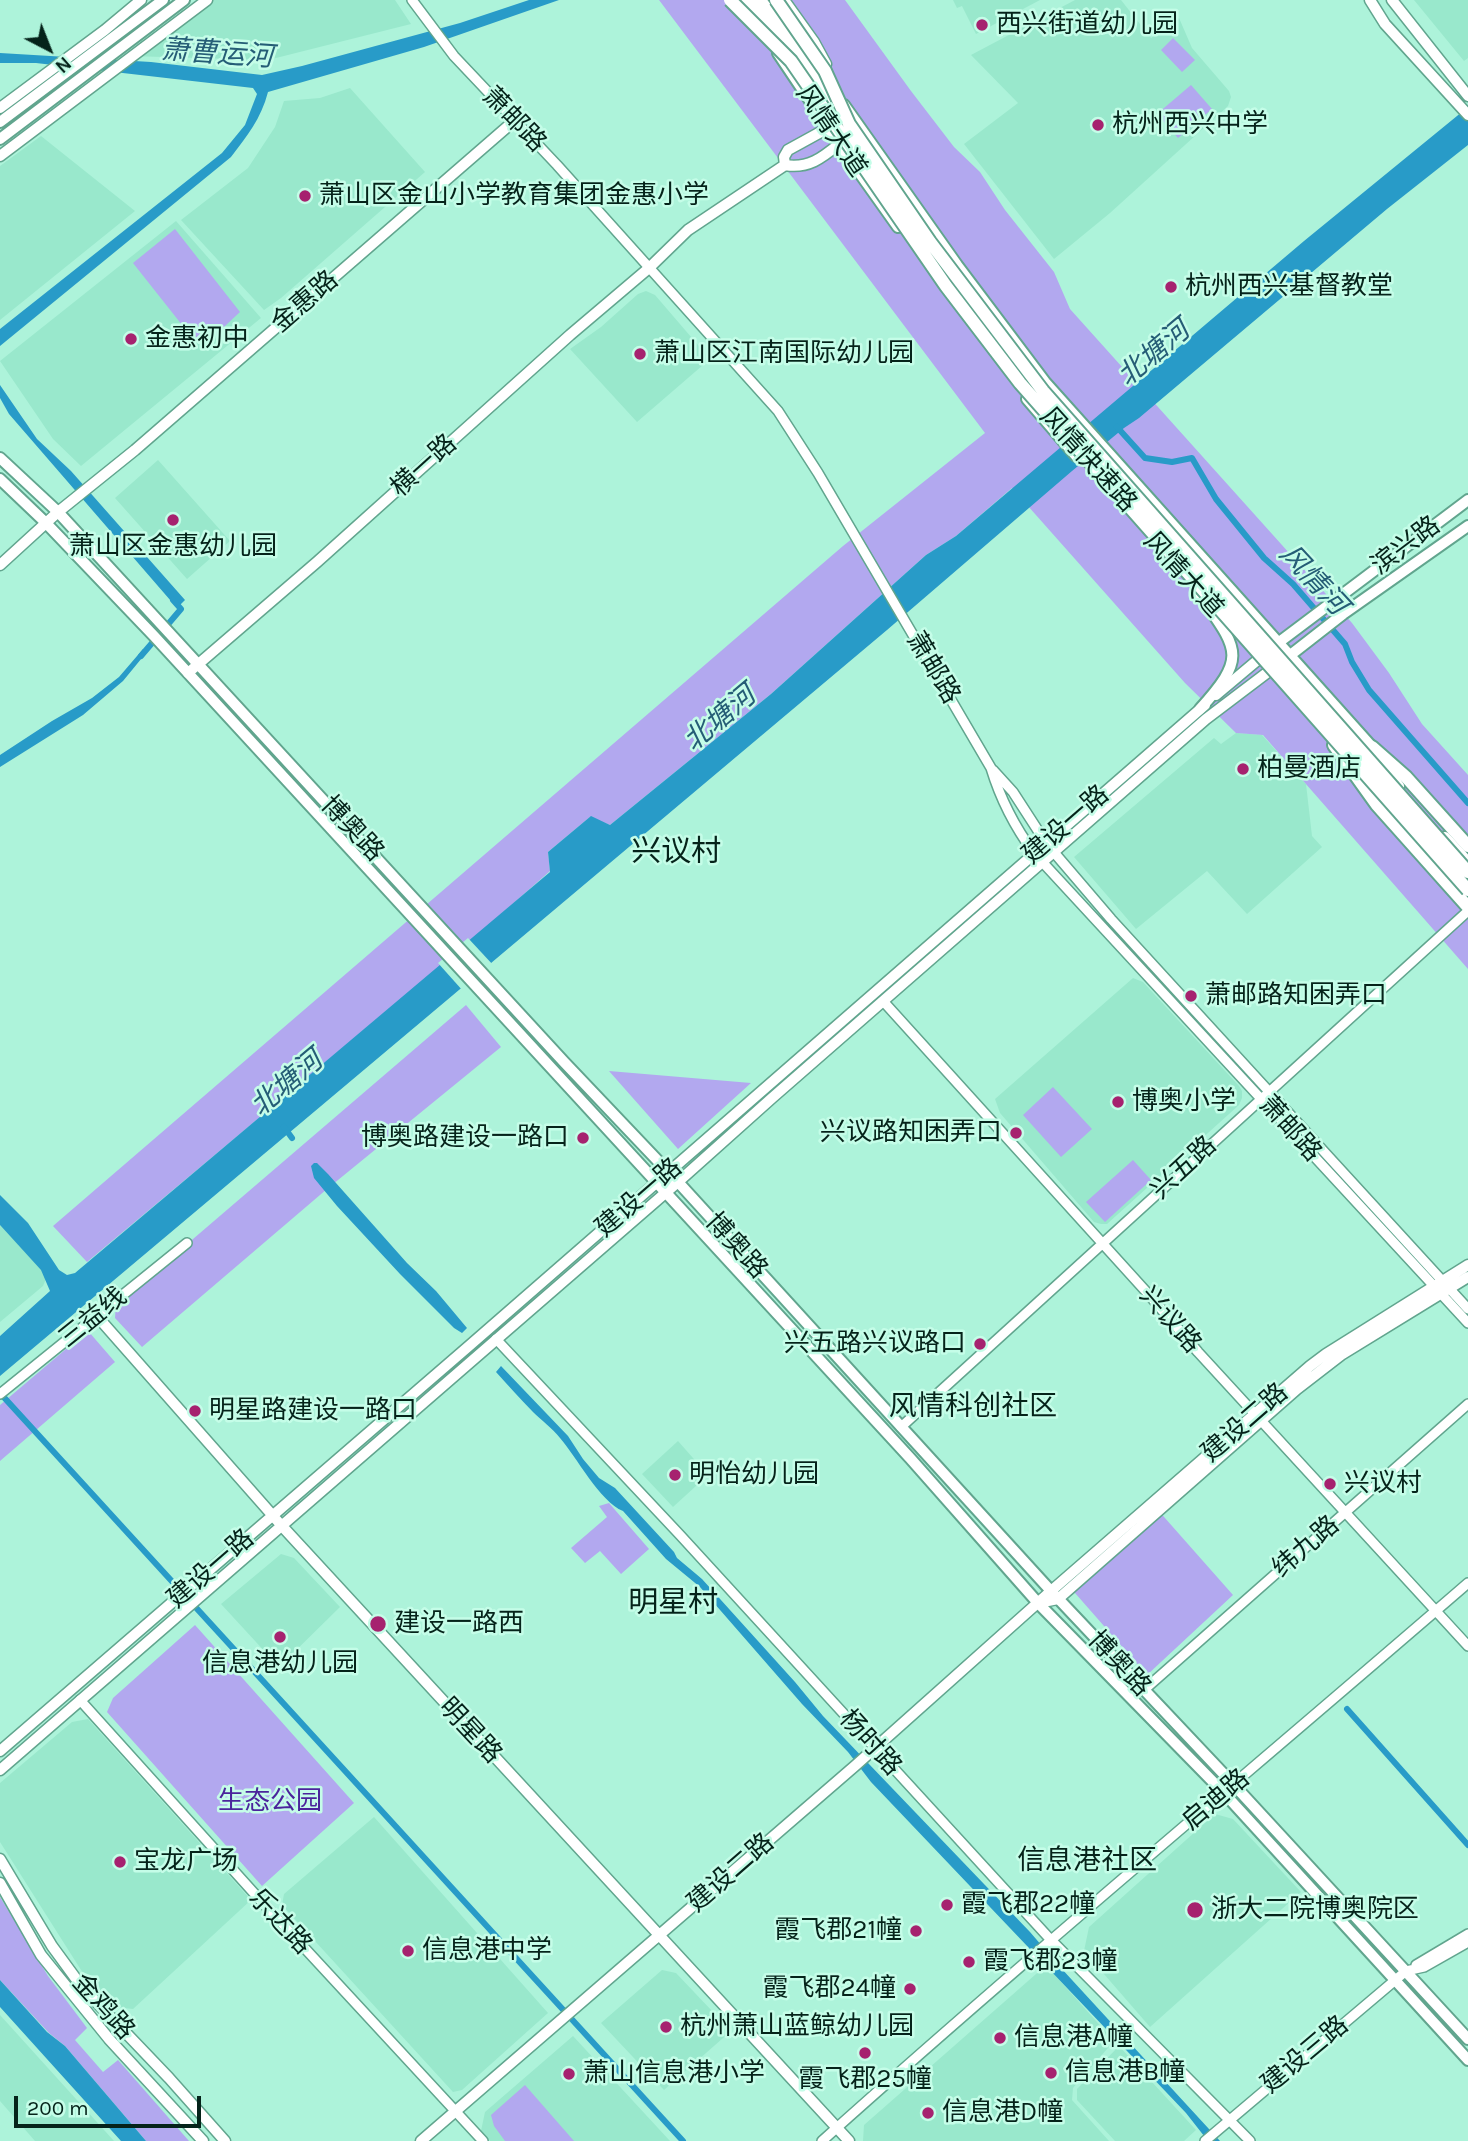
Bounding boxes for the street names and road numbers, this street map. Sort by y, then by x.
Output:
street label: 风情大道 [789,79,873,183]
street label: 萧邮路 [476,81,552,159]
street label: 金惠路 [265,265,345,339]
street label: 风情快速路 [1033,401,1143,519]
street label: 横一路 [385,428,463,504]
street label: 滨兴路 [1365,510,1447,582]
street label: 风情大道 [1137,526,1229,624]
street label: 萧邮路 [900,627,966,709]
street label: 建设一路 [1017,779,1115,871]
street label: 博奥路 [314,790,390,868]
street label: 萧邮路 [1252,1090,1328,1168]
street label: 兴五路 [1145,1130,1223,1206]
street label: 建设一路 [590,1152,688,1244]
street label: 博奥路 [698,1207,774,1285]
street label: 兴议路 [1133,1280,1207,1360]
street label: 三益线 [53,1281,133,1355]
street label: 建设二路 [1196,1377,1294,1469]
street label: 纬九路 [1266,1510,1346,1584]
street label: 建设一路 [162,1523,260,1615]
street label: 博奥路 [1081,1625,1157,1703]
street label: 明星路 [432,1692,508,1770]
street label: 杨时路 [832,1704,908,1782]
street label: 启迪路 [1176,1763,1256,1837]
street label: 建设二路 [682,1827,780,1919]
street label: 乐达路 [242,1883,318,1961]
street label: 金鸡路 [65,1968,141,2046]
street label: 建设三路 [1255,2010,1355,2100]

